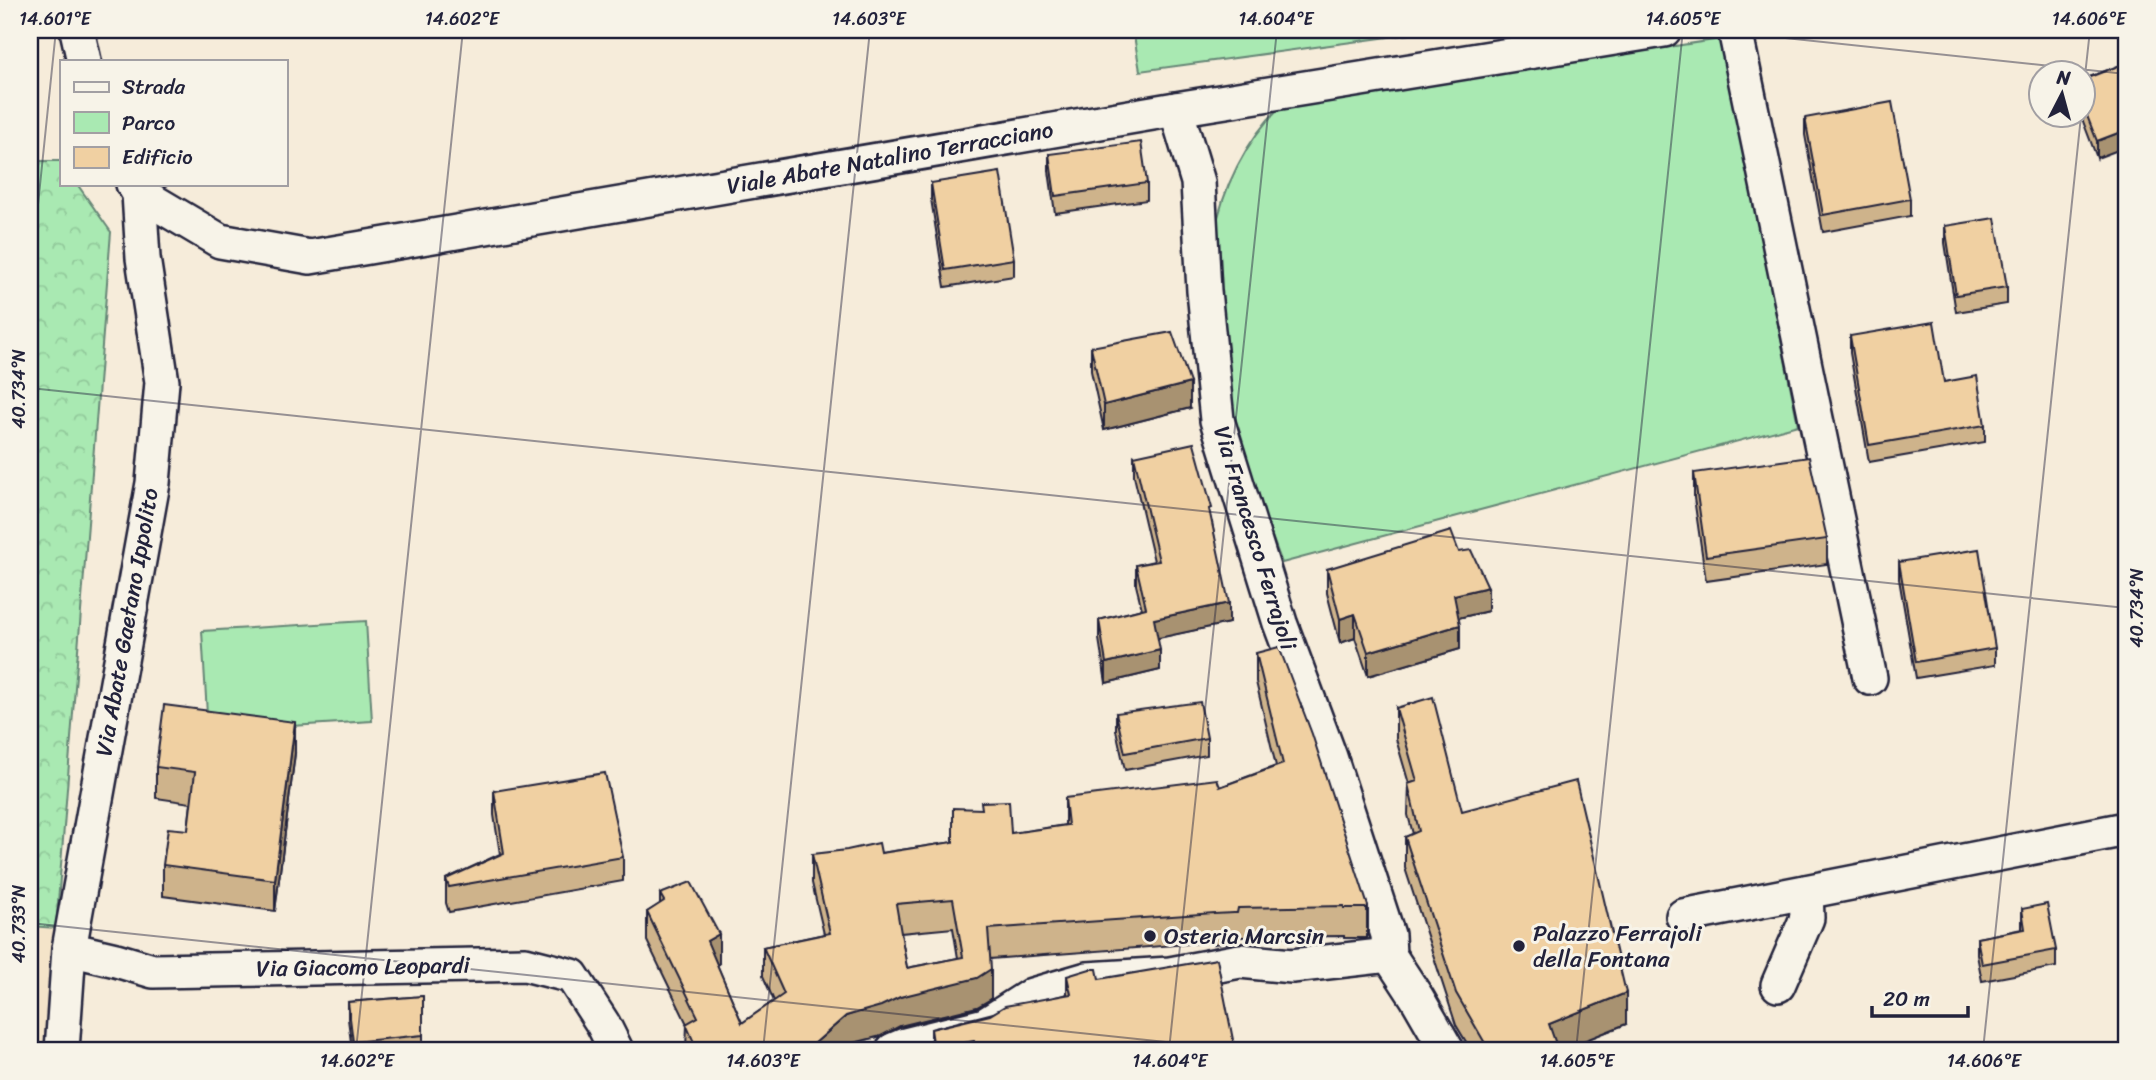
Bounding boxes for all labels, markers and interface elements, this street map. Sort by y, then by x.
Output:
text: 14.601°E [19,3,92,35]
text: 14.602°E [425,3,500,35]
text: 14.603°E [832,3,907,35]
text: 14.604°E [1239,3,1314,35]
text: 14.605°E [1646,3,1721,35]
text: 14.606°E [2052,3,2127,35]
legend [60,60,287,186]
north arrow [2026,60,2096,130]
text: N [2054,60,2073,95]
text: Strada [122,68,186,106]
text: Parco [122,104,175,142]
street label: Viale Abate Natalino Terracciano [724,109,1057,207]
text: Edificio [122,138,193,176]
text: 40.734°N [3,349,35,429]
street label: Via Francesco Ferrajoli [1201,421,1309,656]
street label: Via Abate Gaetano Ippolito [83,484,171,759]
text: 40.734°N [2121,568,2153,648]
text: 40.733°N [3,884,35,963]
place label: Palazzo Ferrajoli della Fontana [1533,913,1702,980]
place label: Osteria Marcsin [1164,916,1324,957]
marker: Osteria Marcsin [1142,928,1158,944]
marker: Palazzo Ferrajoli della Fontana [1511,938,1527,954]
street label: Via Giacomo Leopardi [256,945,471,989]
scale bar [1872,975,1969,1019]
text: 20 m [1883,980,1930,1018]
text: 14.602°E [320,1045,395,1077]
text: 14.603°E [726,1045,801,1077]
text: 14.604°E [1133,1045,1208,1077]
text: 14.605°E [1540,1045,1615,1077]
text: 14.606°E [1947,1045,2022,1077]

